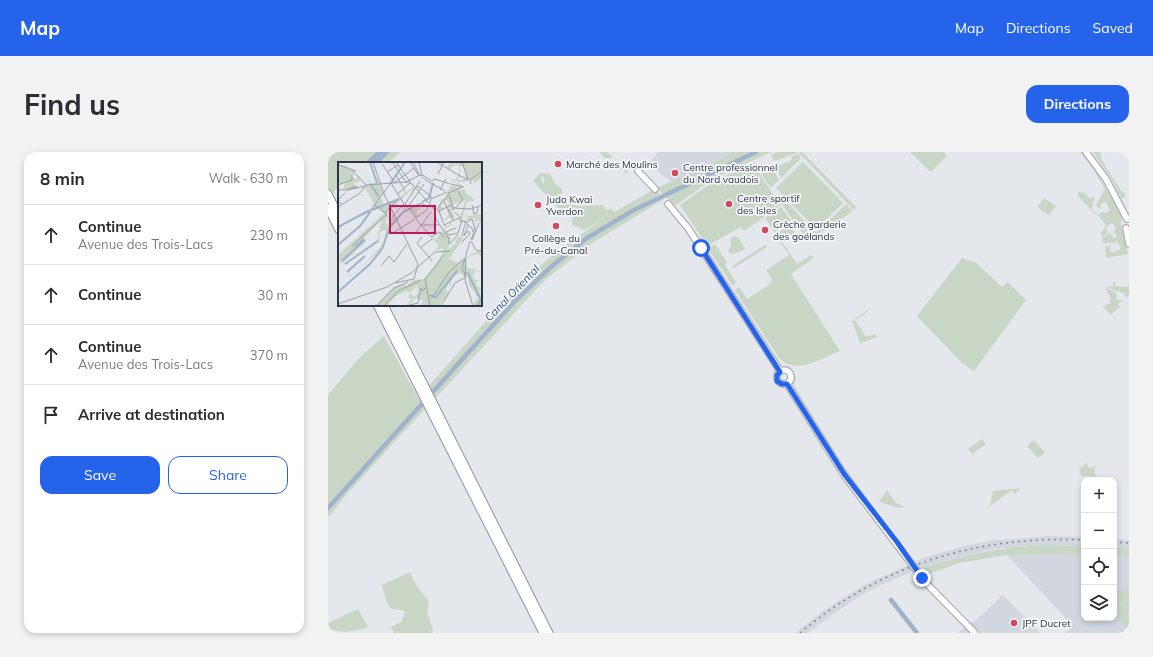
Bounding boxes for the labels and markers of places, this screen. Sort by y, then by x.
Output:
place label: Marché des Moulins [566,158,658,171]
marker: Marché des Moulins [553,159,563,169]
place label: Centre professionnel du Nord vaudois [683,161,777,186]
marker: Centre professionnel du Nord vaudois [670,168,680,178]
place label: Centre sportif des Isles [737,192,800,217]
place label: Judo Kwai Yverdon [545,193,592,218]
marker: Centre sportif des Isles [724,199,734,209]
marker: Judo Kwai Yverdon [533,200,543,210]
place label: Crèche garderie des goélands [773,218,846,243]
marker: Collège du Pré-du-Canal [551,221,561,231]
marker: Crèche garderie des goélands [760,225,770,235]
place label: Collège du Pré-du-Canal [525,232,587,257]
place label: JPF Ducret [1022,617,1071,630]
marker: JPF Ducret [1009,618,1019,628]

